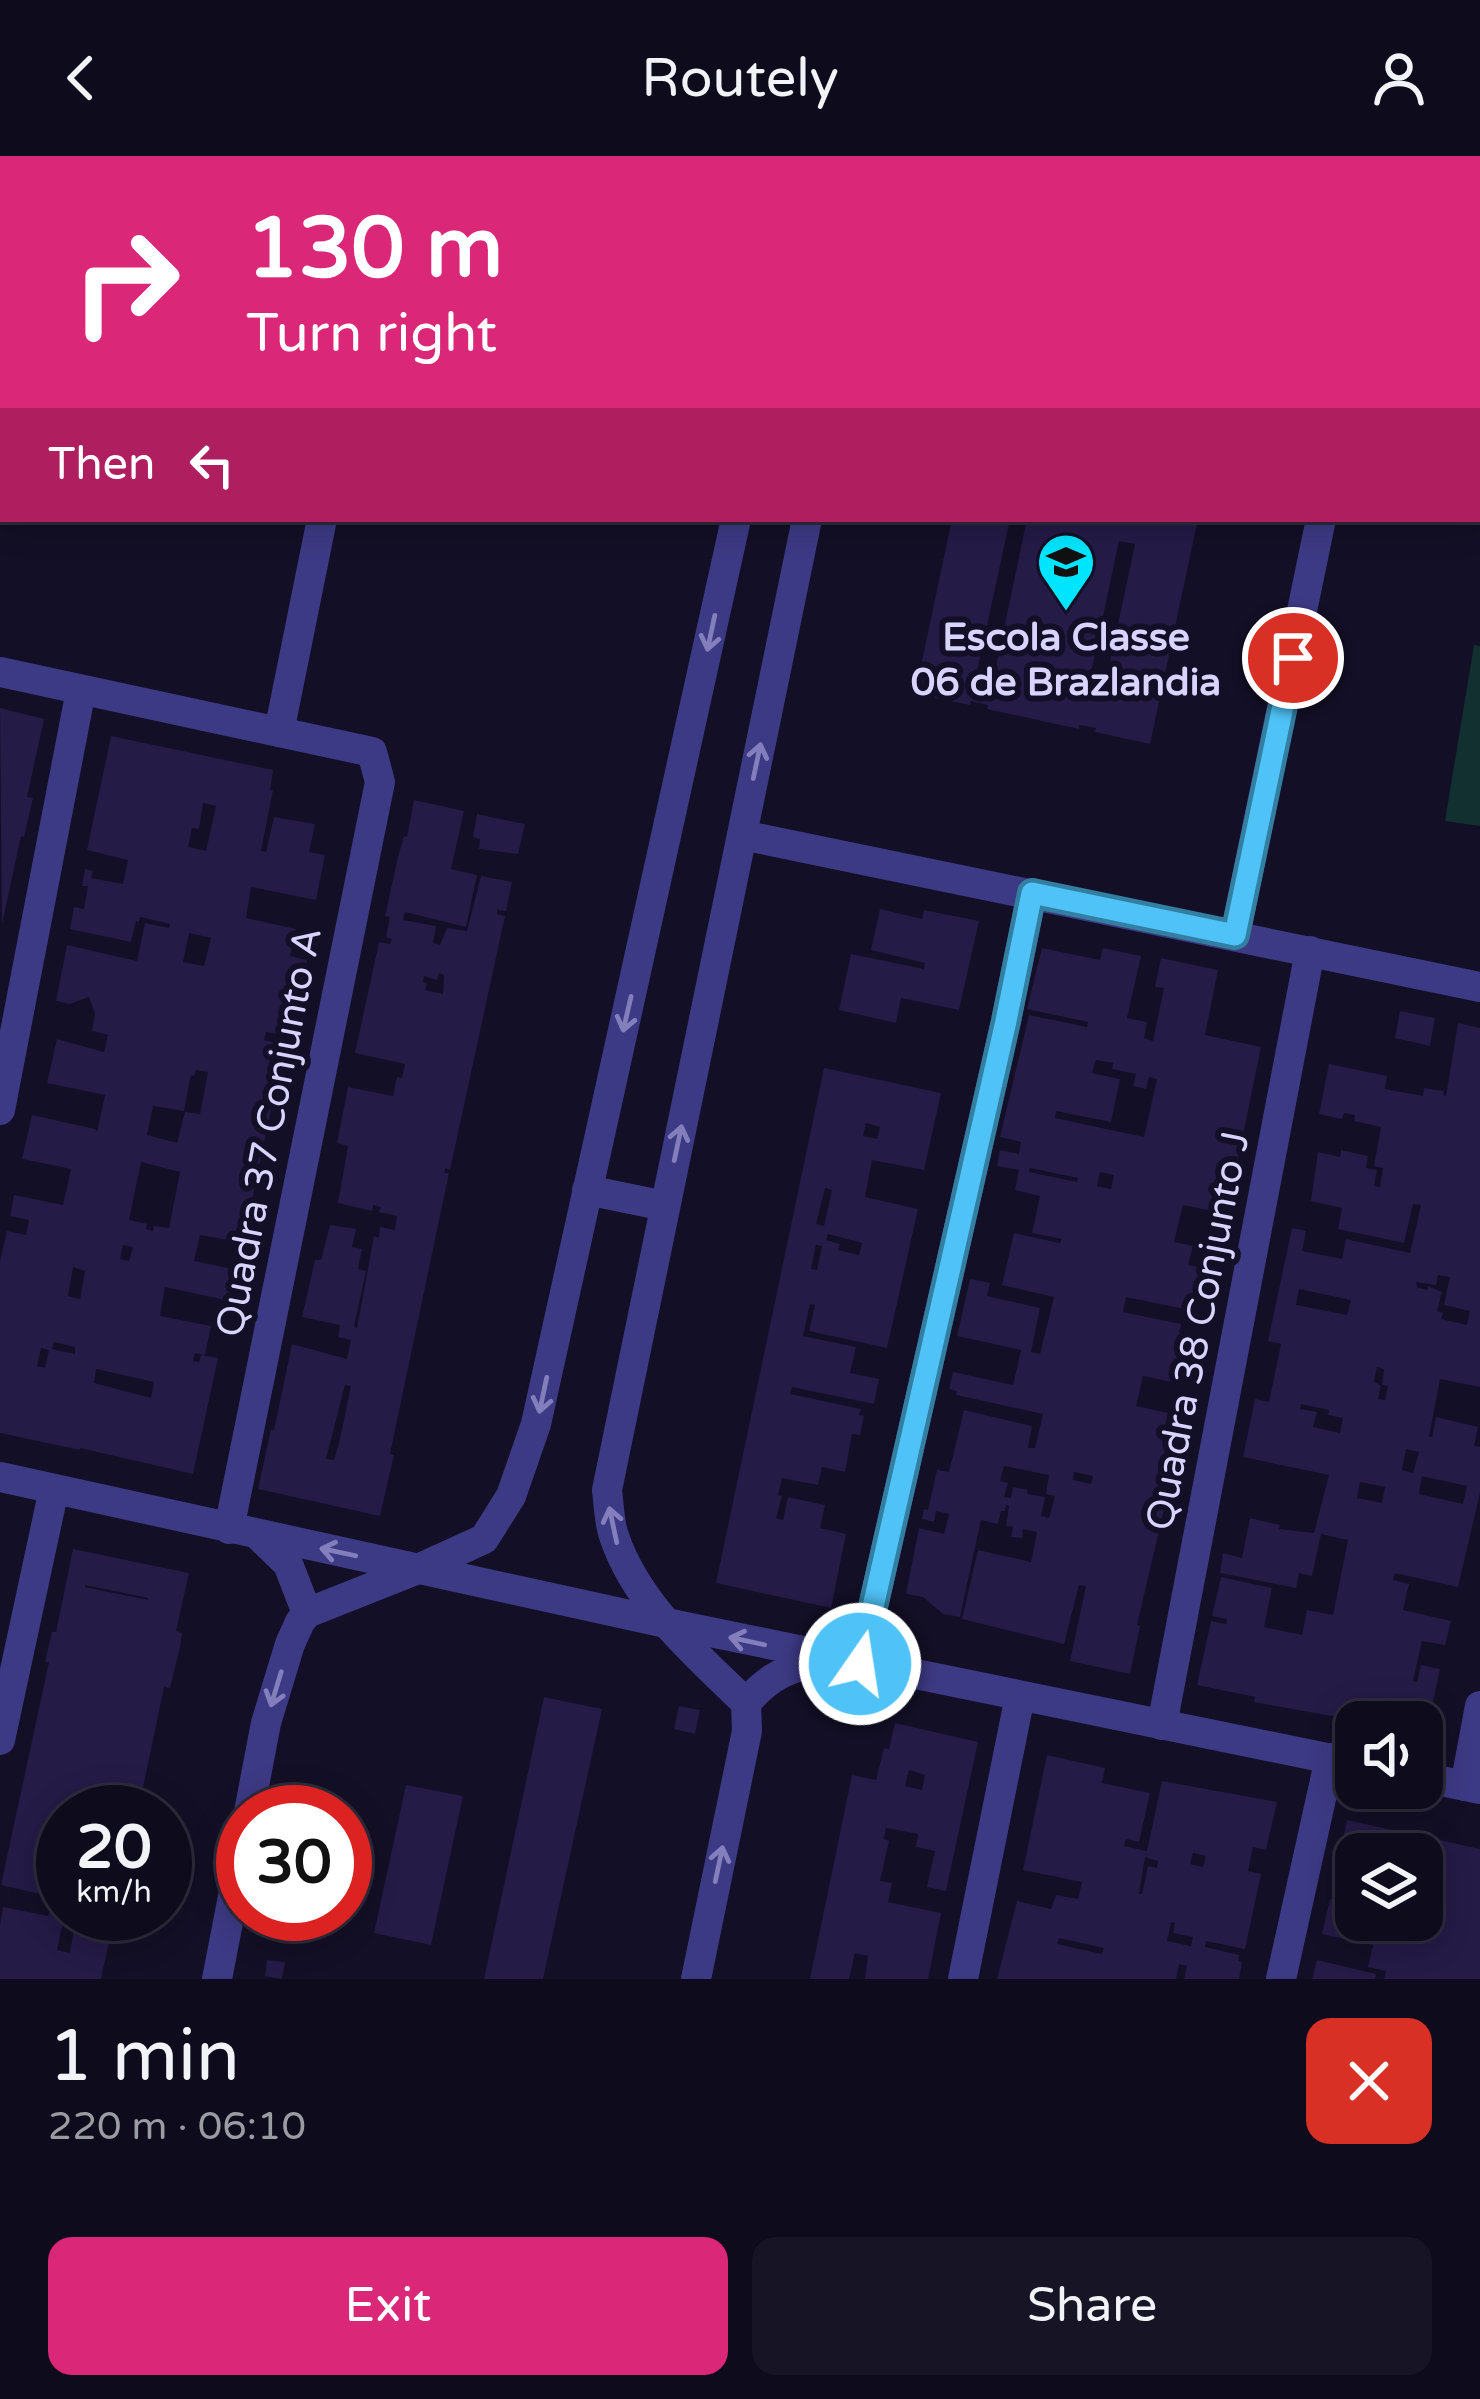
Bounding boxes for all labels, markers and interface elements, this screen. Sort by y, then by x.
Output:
icon: back [48,45,114,111]
icon: person [1366,45,1432,111]
text: Routely [641,46,839,111]
text: 130 m [246,199,503,300]
icon: right [48,204,204,360]
text: Turn right [246,301,497,366]
icon: left [179,432,245,498]
text: Then [48,438,155,492]
school or university icon: Escola Classe 06 de Brazlandia [1035,531,1097,613]
pin [1242,607,1344,709]
one-way arrow [698,614,721,652]
place label: Escola Classe 06 de Brazlandia [911,614,1221,706]
icon: arrive [1260,625,1326,691]
one-way arrow [747,743,770,781]
street label: Quadra 37 Conjunto A [206,923,332,1341]
one-way arrow [614,995,637,1033]
one-way arrow [668,1125,691,1163]
street label: Quadra 38 Conjunto J [1136,1128,1260,1534]
one-way arrow [530,1375,553,1413]
one-way arrow [601,1507,624,1545]
one-way arrow [320,1540,358,1563]
position arrow [797,1601,923,1727]
one-way arrow [728,1628,767,1651]
one-way arrow [264,1670,286,1708]
map controls [1335,1701,1443,1941]
button: sound [1335,1701,1443,1809]
speed limit sign: 30 [216,1785,372,1941]
text: 20 [76,1812,152,1884]
button: layers [1335,1833,1443,1941]
one-way arrow [709,1846,732,1884]
text: km/h [76,1874,152,1911]
text: 1 min [48,2014,240,2101]
button: close [1306,2018,1432,2144]
text: 220 m · 06:10 [48,2103,306,2150]
button: Exit [48,2237,728,2375]
button: Share [752,2237,1432,2375]

